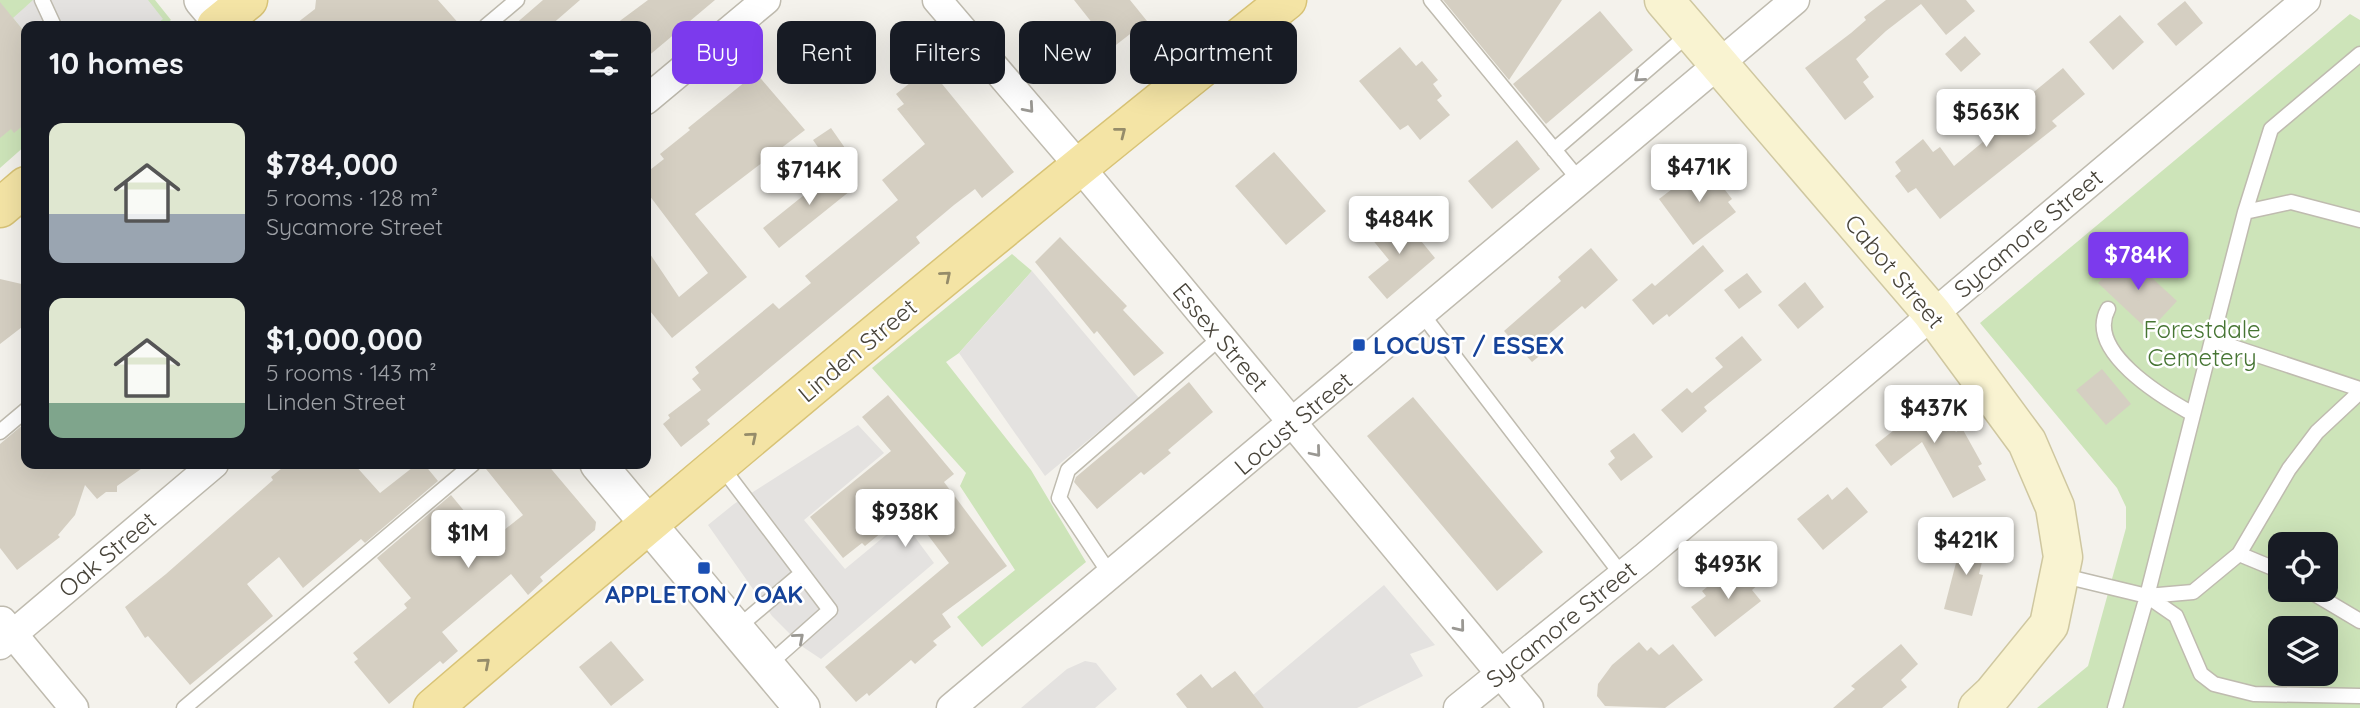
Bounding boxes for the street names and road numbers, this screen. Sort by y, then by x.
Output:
street label: Sycamore Street [1948,162,2108,304]
street label: Cabot Street [1839,208,1951,334]
street label: Essex Street [1167,276,1275,398]
street label: Linden Street [791,292,923,408]
street label: Locust Street [1228,365,1358,481]
street label: Oak Street [52,505,162,603]
street label: Sycamore Street [1480,554,1642,694]

